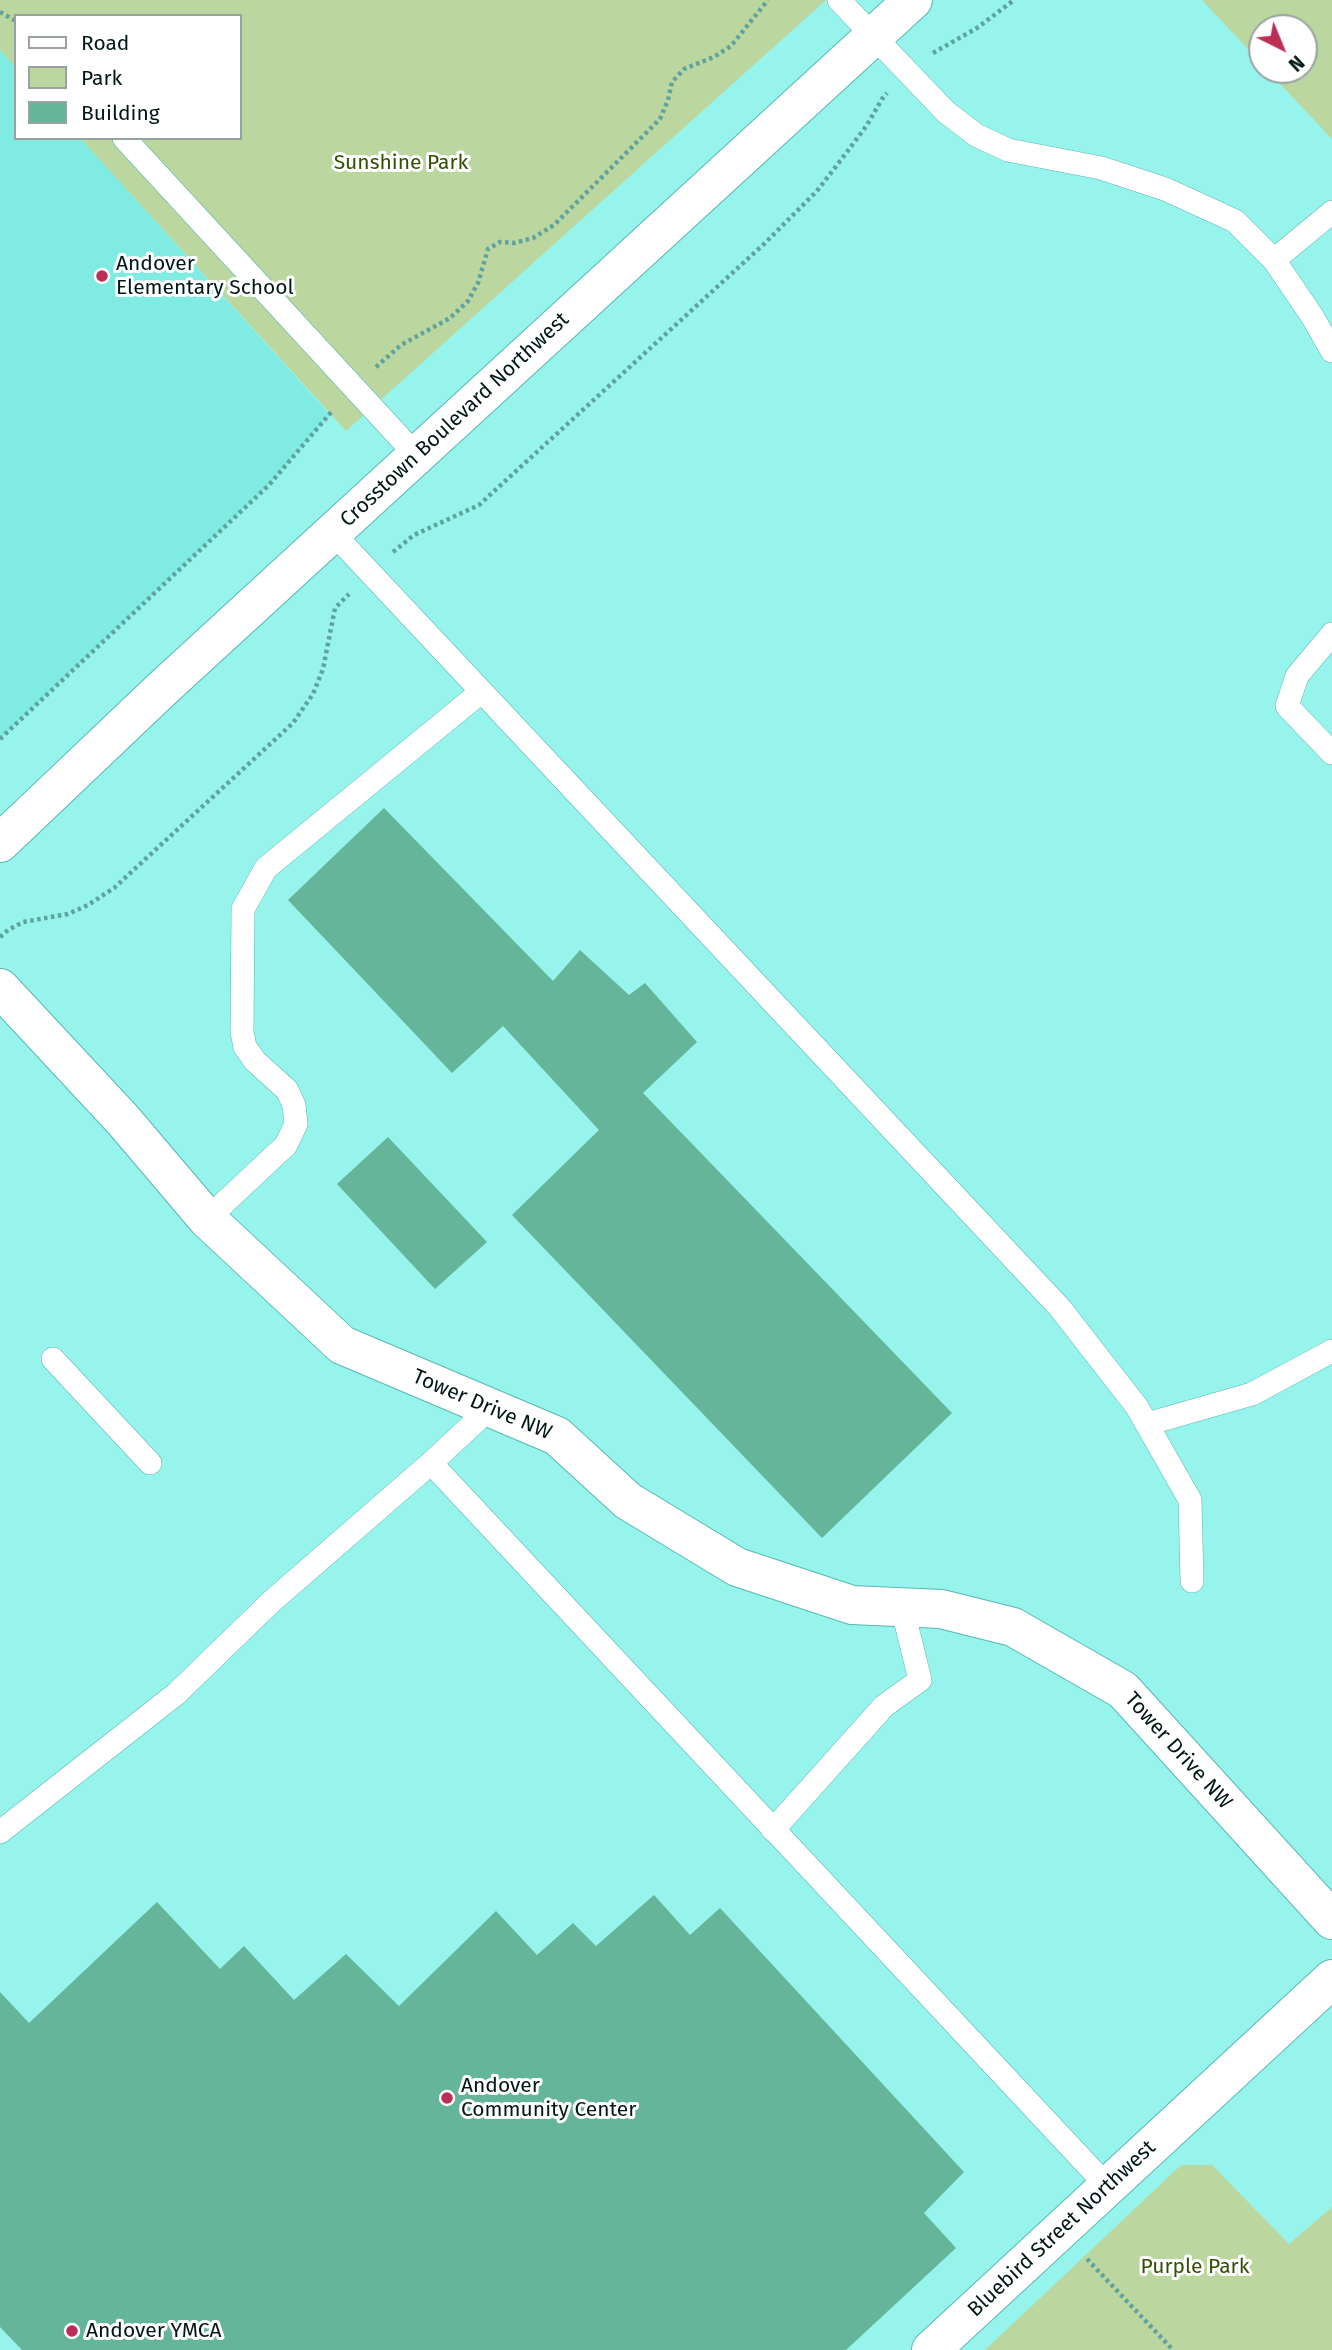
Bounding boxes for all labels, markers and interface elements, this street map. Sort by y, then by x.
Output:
legend [14,14,242,140]
north arrow [1248,14,1318,84]
text: Road [81,30,129,56]
text: N [1284,51,1309,76]
text: Park [81,65,122,91]
text: Building [81,100,160,126]
park label: Sunshine Park [334,150,468,176]
place label: Andover Elementary School [116,251,294,301]
marker: Andover Elementary School [94,268,110,284]
street label: Crosstown Boulevard Northwest [336,307,574,533]
street label: Tower Drive NW [409,1364,555,1446]
street label: Tower Drive NW [1119,1687,1237,1815]
place label: Andover Community Center [461,2073,636,2123]
marker: Andover Community Center [439,2090,455,2106]
street label: Bluebird Street Northwest [963,2135,1161,2323]
park label: Purple Park [1141,2254,1249,2280]
place label: Andover YMCA [86,2318,222,2344]
marker: Andover YMCA [64,2323,80,2339]

